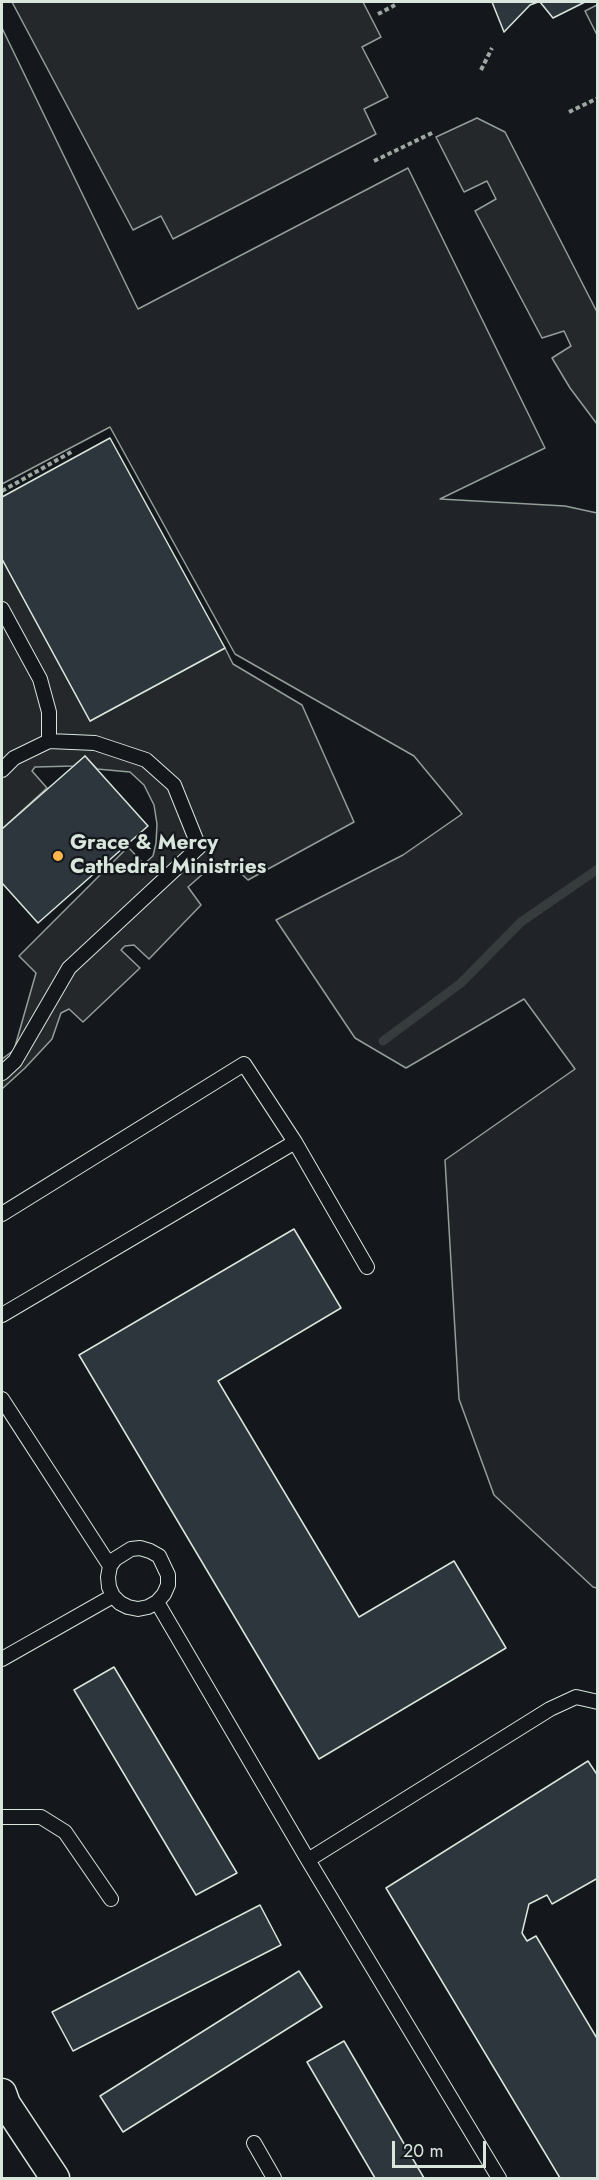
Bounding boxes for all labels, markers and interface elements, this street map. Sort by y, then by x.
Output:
place label: Grace & Mercy Cathedral Ministries [70,831,266,881]
marker: Grace & Mercy Cathedral Ministries [51,849,65,863]
scale bar [395,2129,490,2167]
text: 20 m [403,2138,443,2164]

